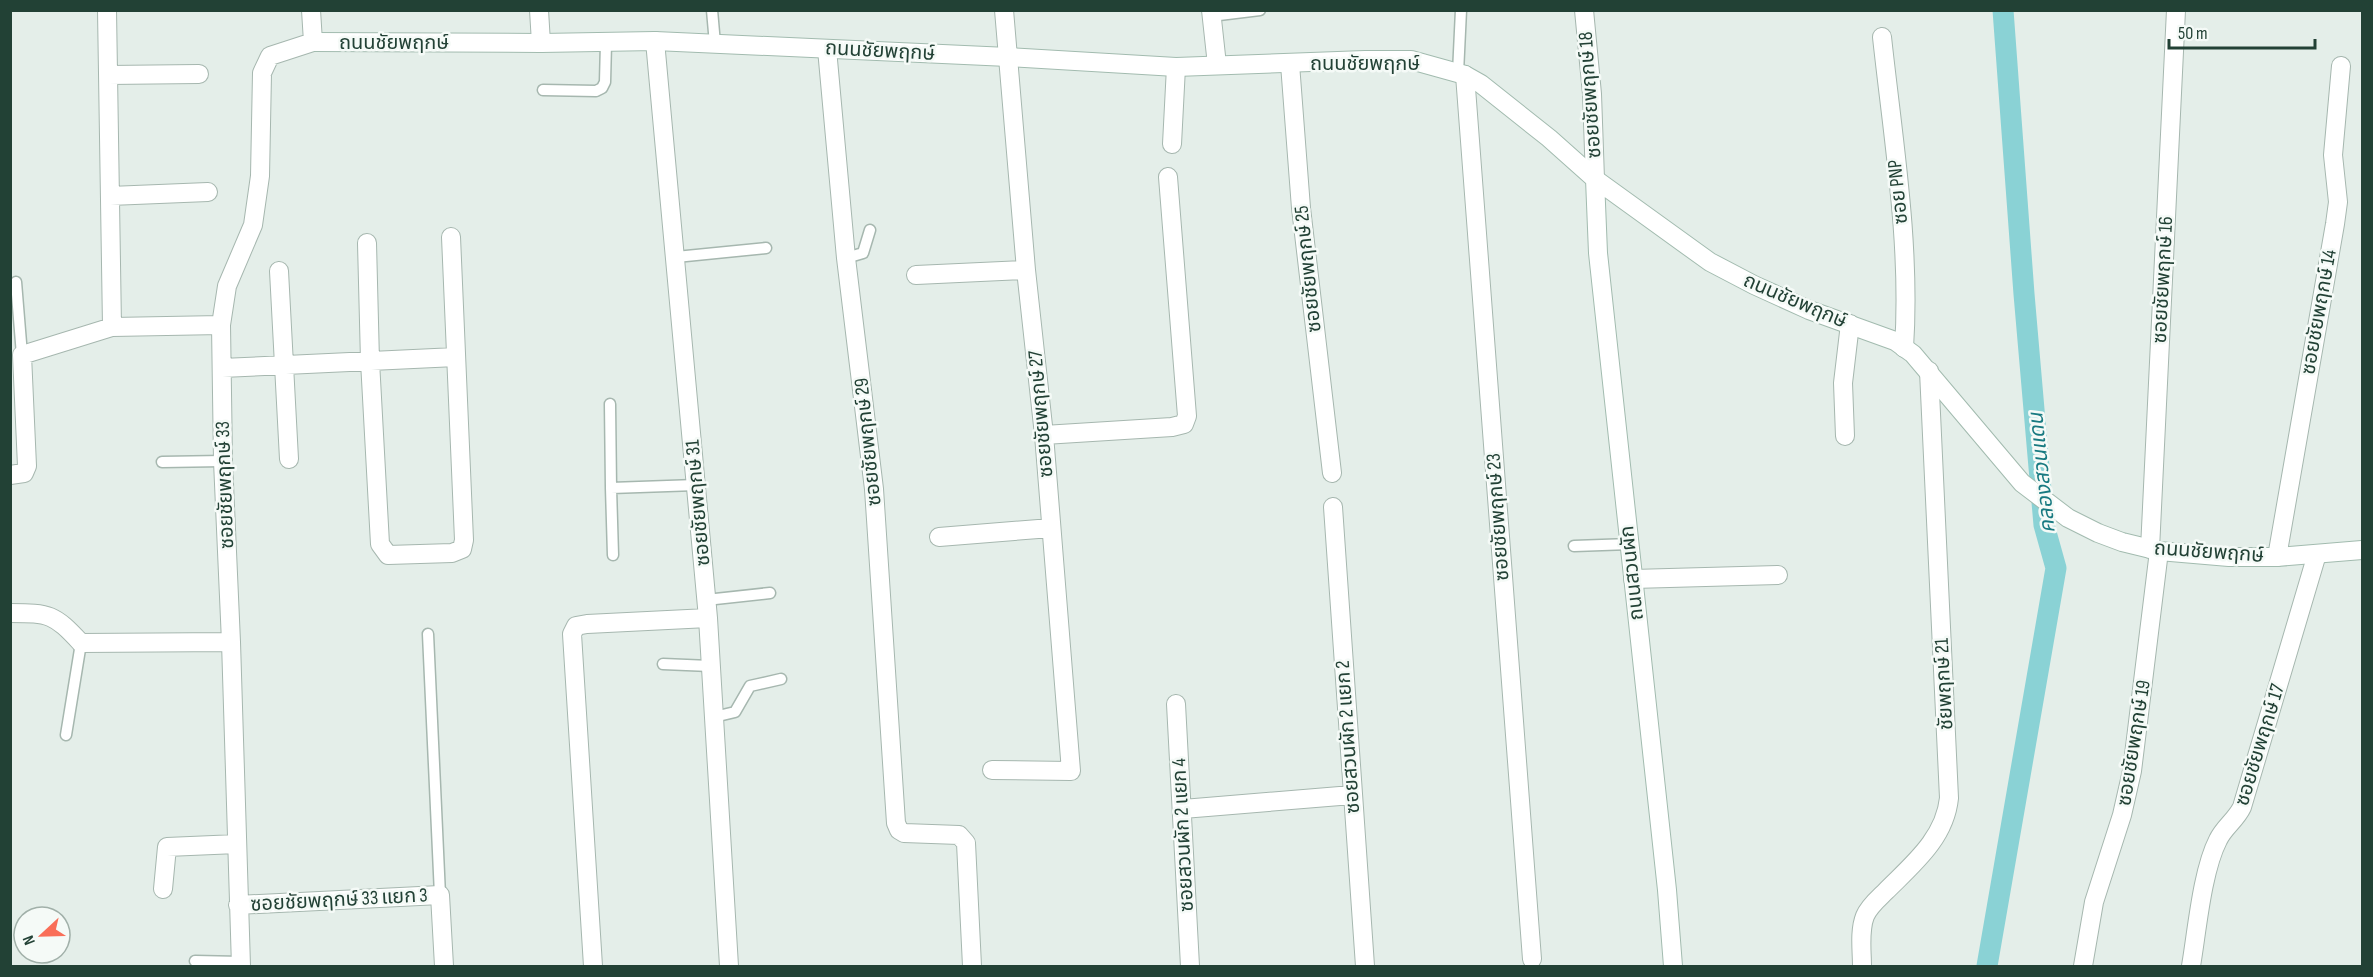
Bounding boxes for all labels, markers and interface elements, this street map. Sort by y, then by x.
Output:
scale bar [2169,12,2314,50]
text: 50 m [2178,23,2208,44]
street label: ถนนชัยพฤกษ์ [339,31,449,55]
street label: ซอยชัยพฤกษ์ 18 [1574,31,1606,159]
street label: ถนนชัยพฤกษ์ [824,36,936,66]
street label: ถนนชัยพฤกษ์ [1310,52,1420,76]
street label: ซอย PNP [1883,159,1913,225]
street label: ซอยชัยพฤกษ์ 25 [1289,204,1327,334]
street label: ซอยชัยพฤกษ์ 16 [2148,216,2178,344]
street label: ซอยชัยพฤกษ์ 14 [2296,248,2342,376]
street label: ถนนชัยพฤกษ์ [1740,268,1851,334]
street label: ซอยชัยพฤกษ์ 27 [1023,349,1059,479]
street label: ซอยชัยพฤกษ์ 29 [849,377,887,507]
water label: คลองสวนแดน [2023,410,2061,534]
street label: ซอยชัยพฤกษ์ 33 [211,421,239,549]
street label: ซอยชัยพฤกษ์ 31 [681,439,715,567]
street label: ซอยชัยพฤกษ์ 23 [1482,452,1514,582]
street label: ถนนสวนผัก [1615,524,1649,622]
street label: ถนนชัยพฤกษ์ [2153,536,2265,568]
street label: ชัยพฤกษ์ 21 [1930,637,1958,731]
street label: ซอยสวนผัก 2 แยก 2 [1331,660,1365,814]
street label: ซอยชัยพฤกษ์ 19 [2112,678,2156,808]
street label: ซอยชัยพฤกษ์ 17 [2230,681,2290,809]
street label: ซอยสวนผัก 2 แยก 4 [1167,758,1199,912]
street label: ซอยชัยพฤกษ์ 33 แยก 3 [250,883,428,917]
north arrow [12,905,72,965]
text: N [19,933,40,948]

